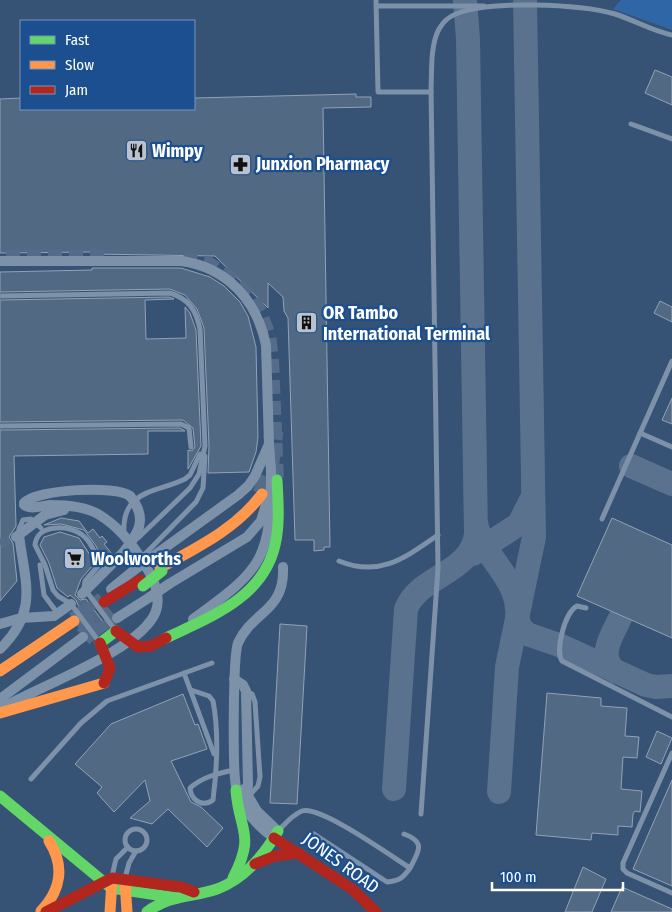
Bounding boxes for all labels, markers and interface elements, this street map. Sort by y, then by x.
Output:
legend [20,20,195,110]
text: Fast [65,31,89,49]
text: Slow [65,56,94,74]
text: Jam [65,81,88,99]
restaurant icon: Wimpy [124,139,148,163]
place label: Wimpy [152,140,203,162]
pharmacy icon: Junxion Pharmacy [228,152,252,176]
place label: Junxion Pharmacy [255,153,390,175]
place label: OR Tambo International Terminal [323,302,490,345]
building icon: OR Tambo International Terminal [295,311,319,335]
supermarket icon: Woolworths [63,547,87,571]
place label: Woolworths [91,548,181,570]
street label: JONES ROAD [298,828,384,898]
scale bar [492,860,623,892]
text: 100 m [500,868,537,886]

